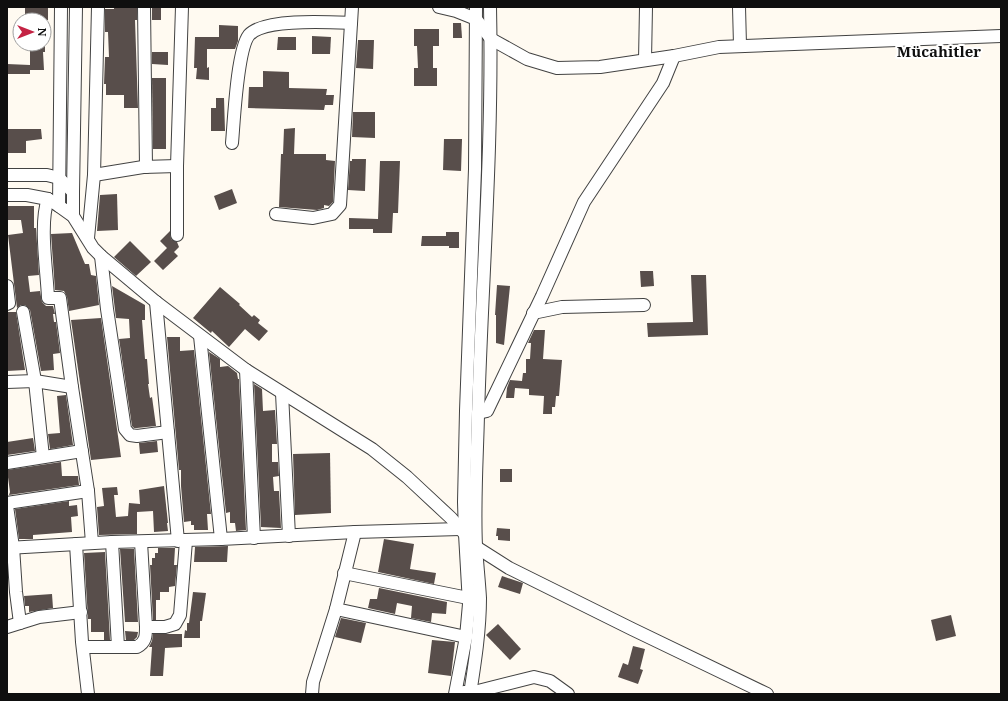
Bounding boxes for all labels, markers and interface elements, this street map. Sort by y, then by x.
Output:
north arrow [12,12,52,52]
text: N [35,28,50,37]
district label: Mücahitler [897,41,981,61]

